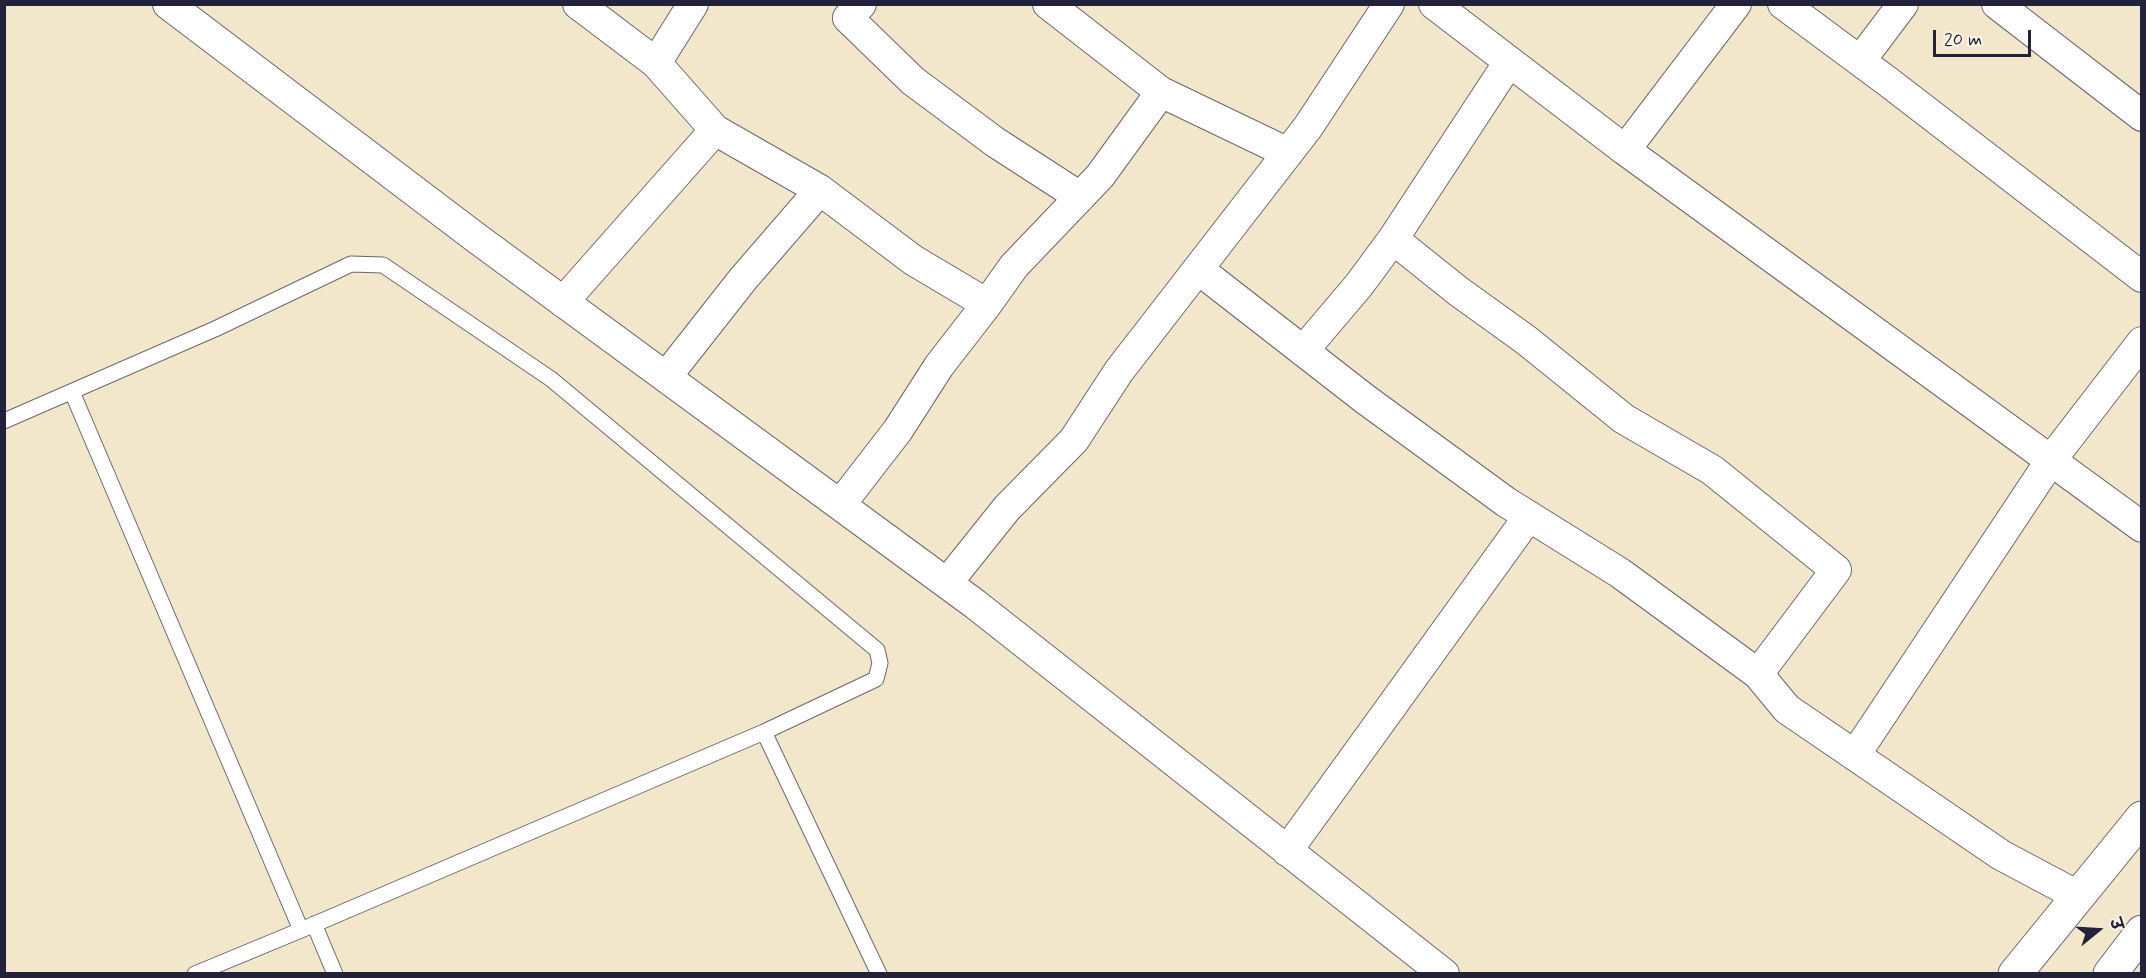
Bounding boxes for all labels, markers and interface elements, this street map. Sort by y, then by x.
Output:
scale bar [1936,18,2034,56]
text: 20 m [1944,28,1982,52]
north arrow [2068,900,2128,960]
text: उ [2104,916,2127,933]

